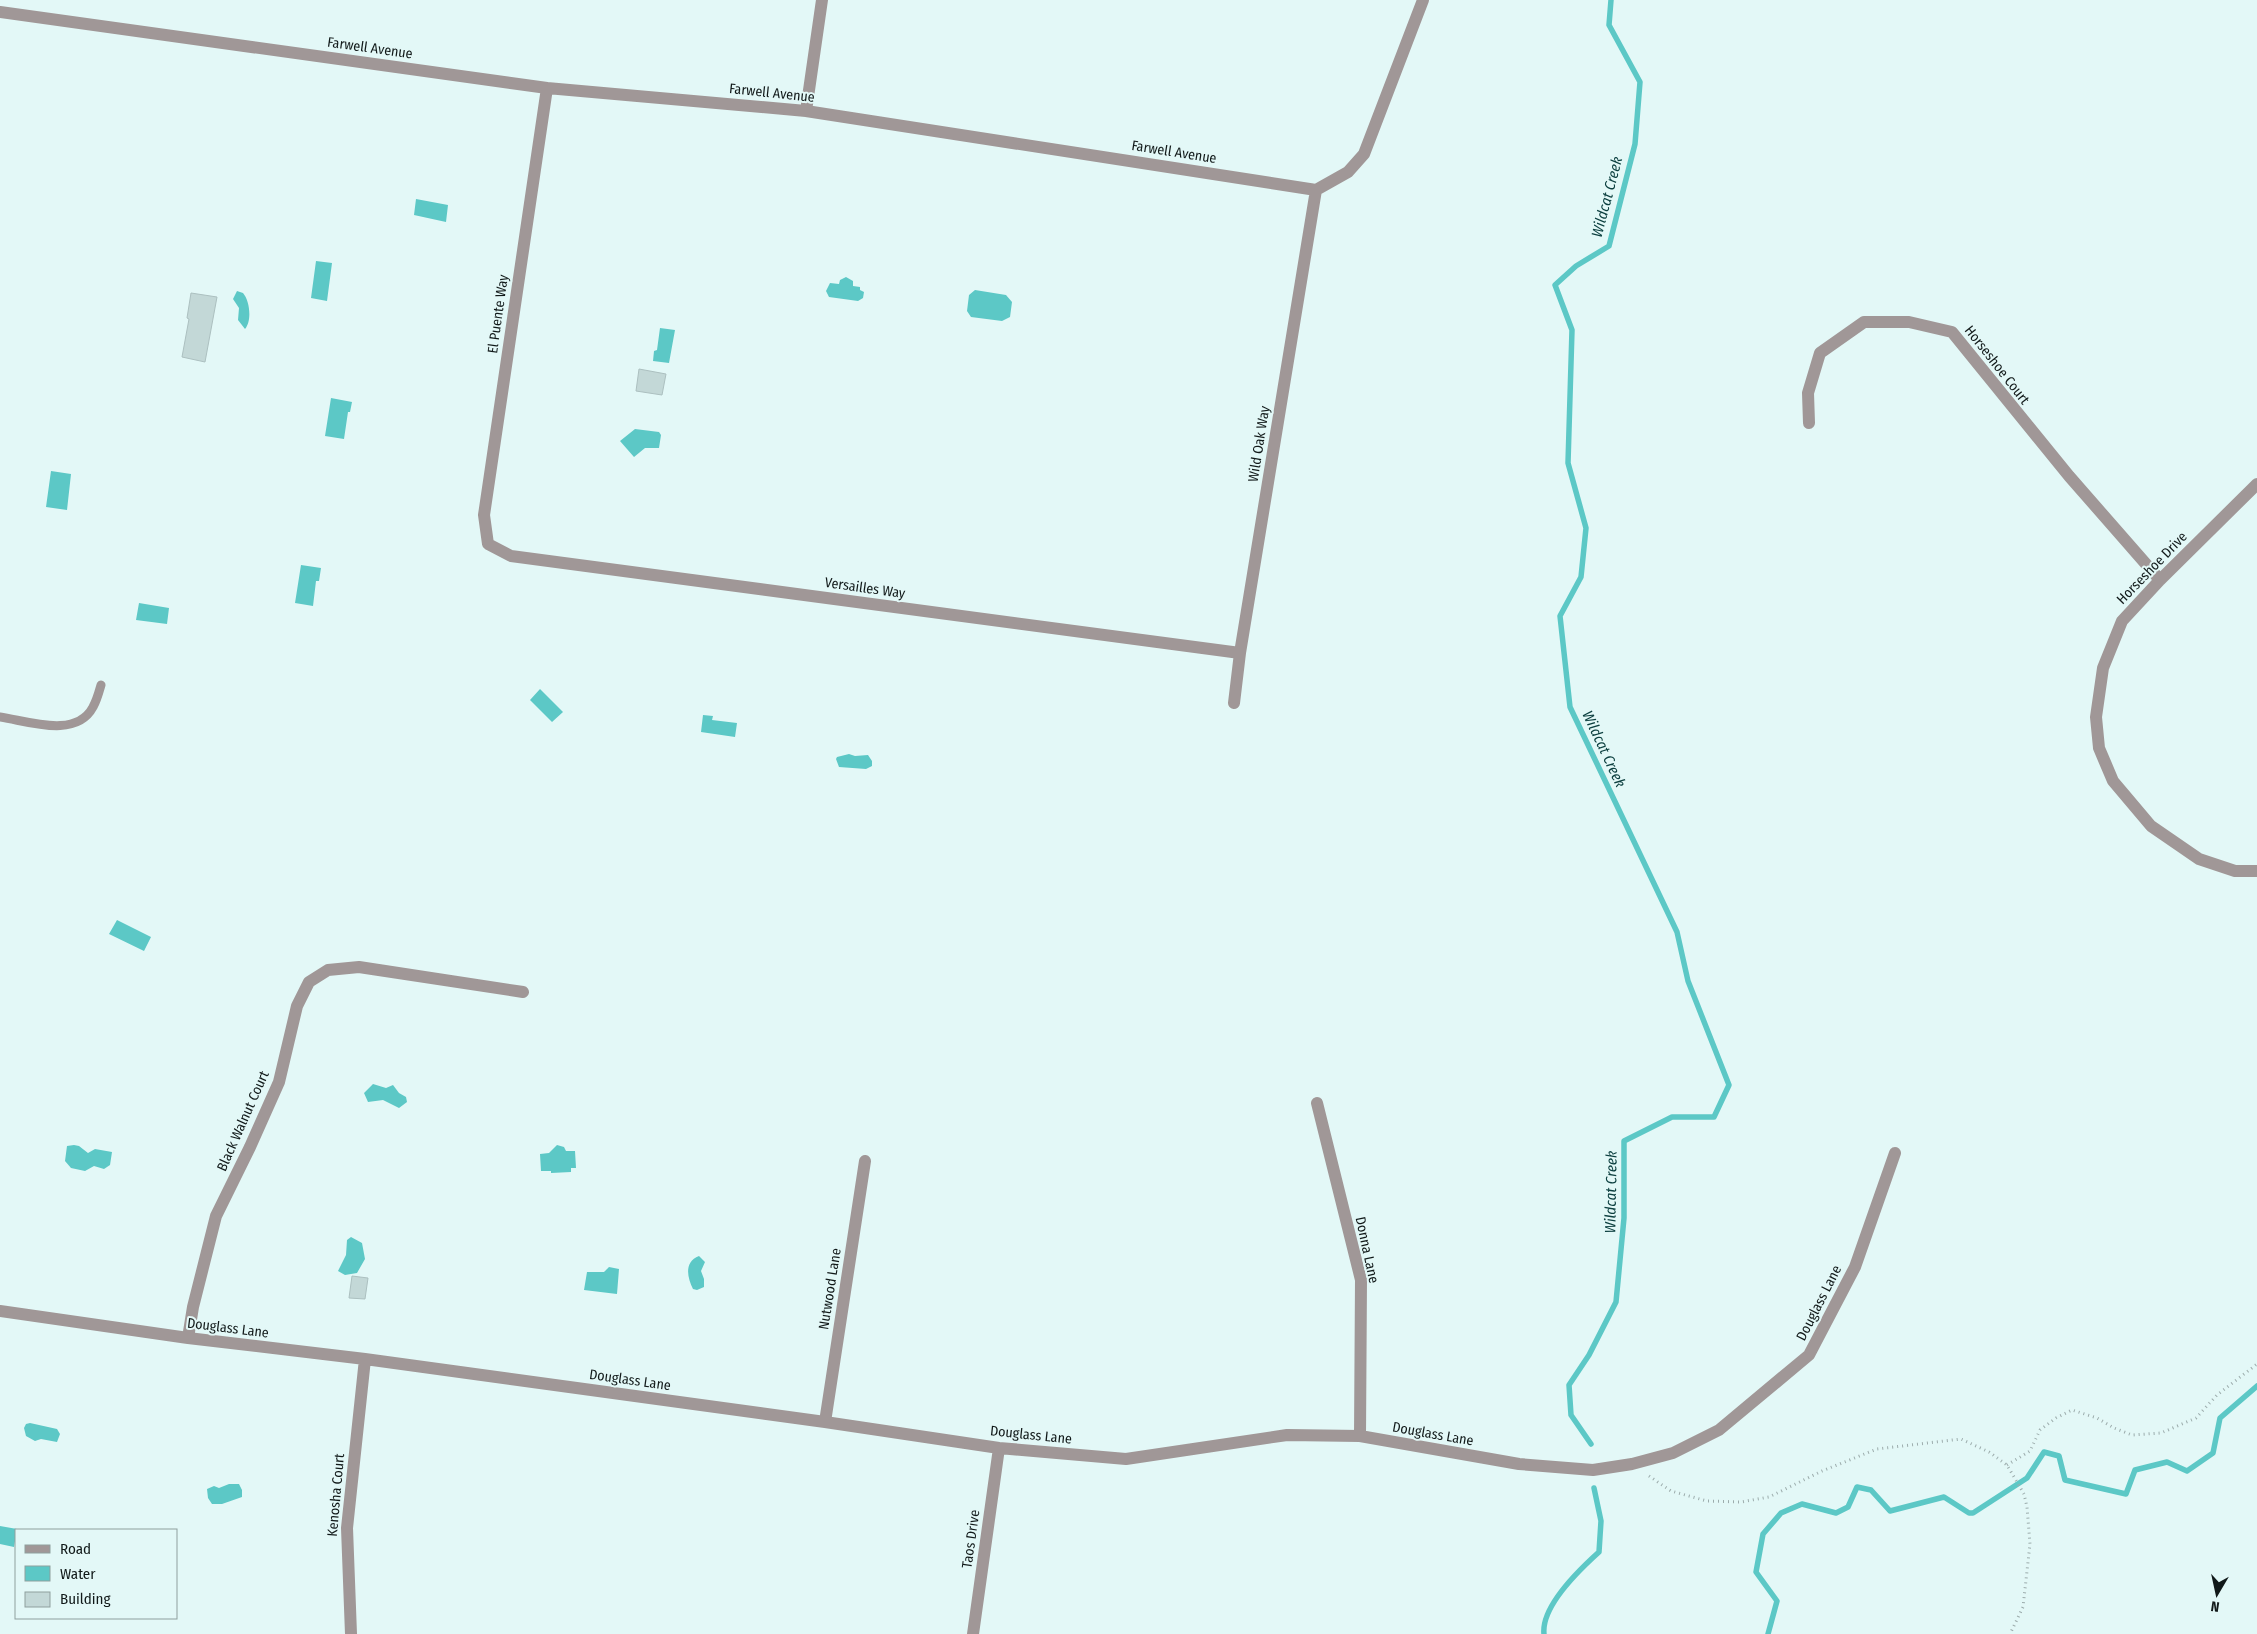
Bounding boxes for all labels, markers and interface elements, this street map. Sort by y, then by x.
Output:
street label: Farwell Avenue [326,34,414,62]
street label: Farwell Avenue [728,80,816,106]
street label: Farwell Avenue [1130,137,1218,167]
water label: Wildcat Creek [1588,154,1627,239]
street label: El Puente Way [484,273,512,355]
street label: Horseshoe Court [1961,322,2033,408]
street label: Wild Oak Way [1245,404,1274,483]
street label: Horseshoe Drive [2113,528,2191,608]
street label: Versailles Way [824,574,907,602]
water label: Wildcat Creek [1578,708,1630,791]
street label: Black Walnut Court [213,1068,273,1174]
water label: Wildcat Creek [1601,1150,1621,1234]
street label: Donna Lane [1352,1215,1382,1285]
street label: Nutwood Lane [815,1247,845,1331]
street label: Douglass Lane [1793,1262,1845,1343]
street label: Douglass Lane [186,1315,270,1341]
street label: Douglass Lane [588,1366,672,1394]
street label: Douglass Lane [1391,1418,1475,1450]
street label: Douglass Lane [989,1422,1073,1448]
street label: Kenosha Court [324,1452,348,1537]
street label: Taos Drive [958,1509,984,1569]
legend [15,1529,178,1619]
text: Road [60,1540,91,1558]
text: Water [60,1565,96,1583]
north arrow [2192,1569,2242,1619]
text: Building [60,1590,111,1608]
text: N [2210,1597,2221,1615]

